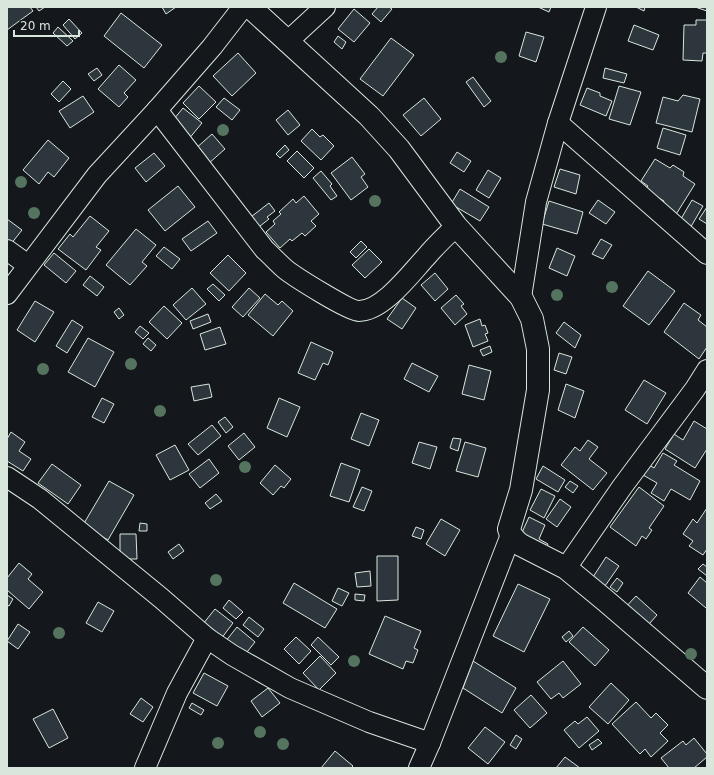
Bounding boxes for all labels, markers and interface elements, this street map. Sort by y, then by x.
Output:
scale bar [14,12,79,38]
text: 20 m [20,19,51,33]

